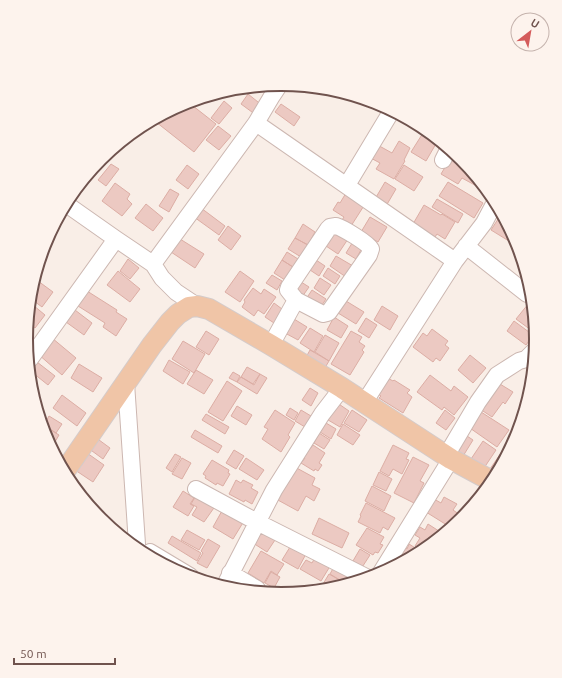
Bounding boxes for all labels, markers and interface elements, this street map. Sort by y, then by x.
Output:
north arrow [510,12,550,52]
text: U [529,16,542,31]
scale bar [14,640,115,666]
text: 50 m [20,647,47,660]

